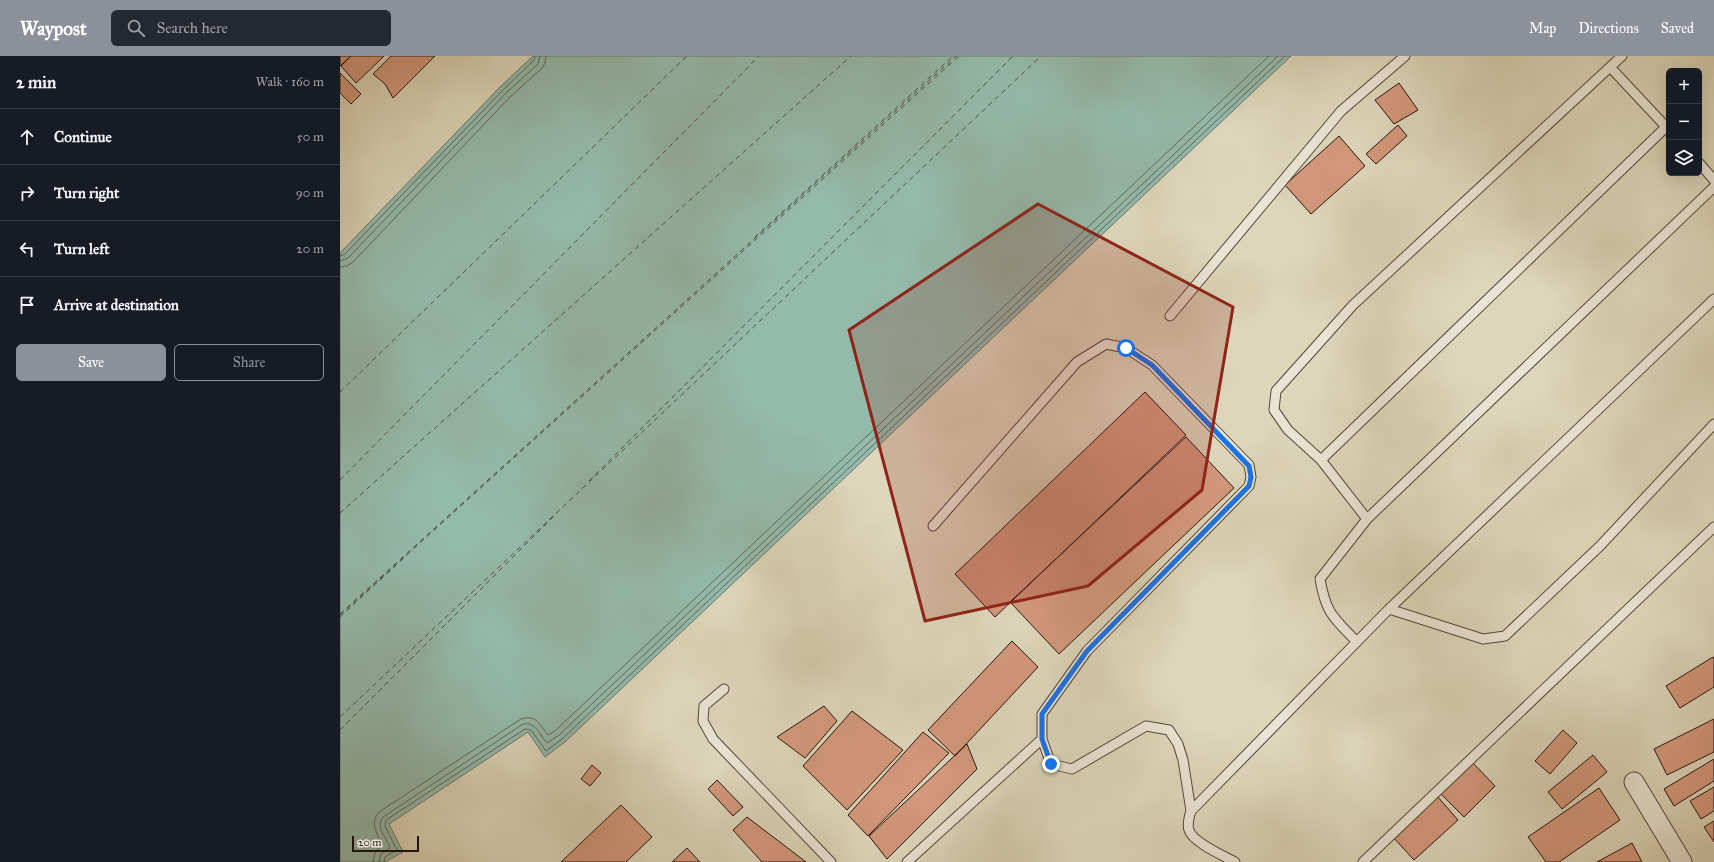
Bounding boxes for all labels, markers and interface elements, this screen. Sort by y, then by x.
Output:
search box [111,10,391,46]
text: Waypost [20,17,87,40]
icon: search [125,17,147,39]
text: Search here [157,19,228,37]
text: Map [1529,20,1556,37]
text: Directions [1578,20,1639,37]
text: Saved [1661,20,1694,37]
map controls [1666,68,1702,176]
button: + [1666,68,1702,104]
text: 2 min [16,72,56,93]
text: Walk · 160 m [256,74,324,90]
button: − [1666,104,1702,140]
icon: ahead [16,126,38,148]
text: Continue [54,128,112,146]
text: 50 m [297,129,324,145]
button: layers [1666,140,1702,176]
icon: right [16,182,38,204]
text: Turn right [54,184,119,202]
text: 90 m [296,185,324,201]
icon: left [16,238,38,260]
text: Turn left [54,240,110,258]
text: 20 m [296,241,324,257]
icon: arrive [16,294,38,316]
text: Arrive at destination [54,296,179,314]
route start [1117,339,1135,357]
button: Save [16,344,166,381]
button: Share [174,344,324,381]
route end [1042,755,1060,773]
scale bar [352,834,419,853]
text: 20 m [358,836,381,849]

